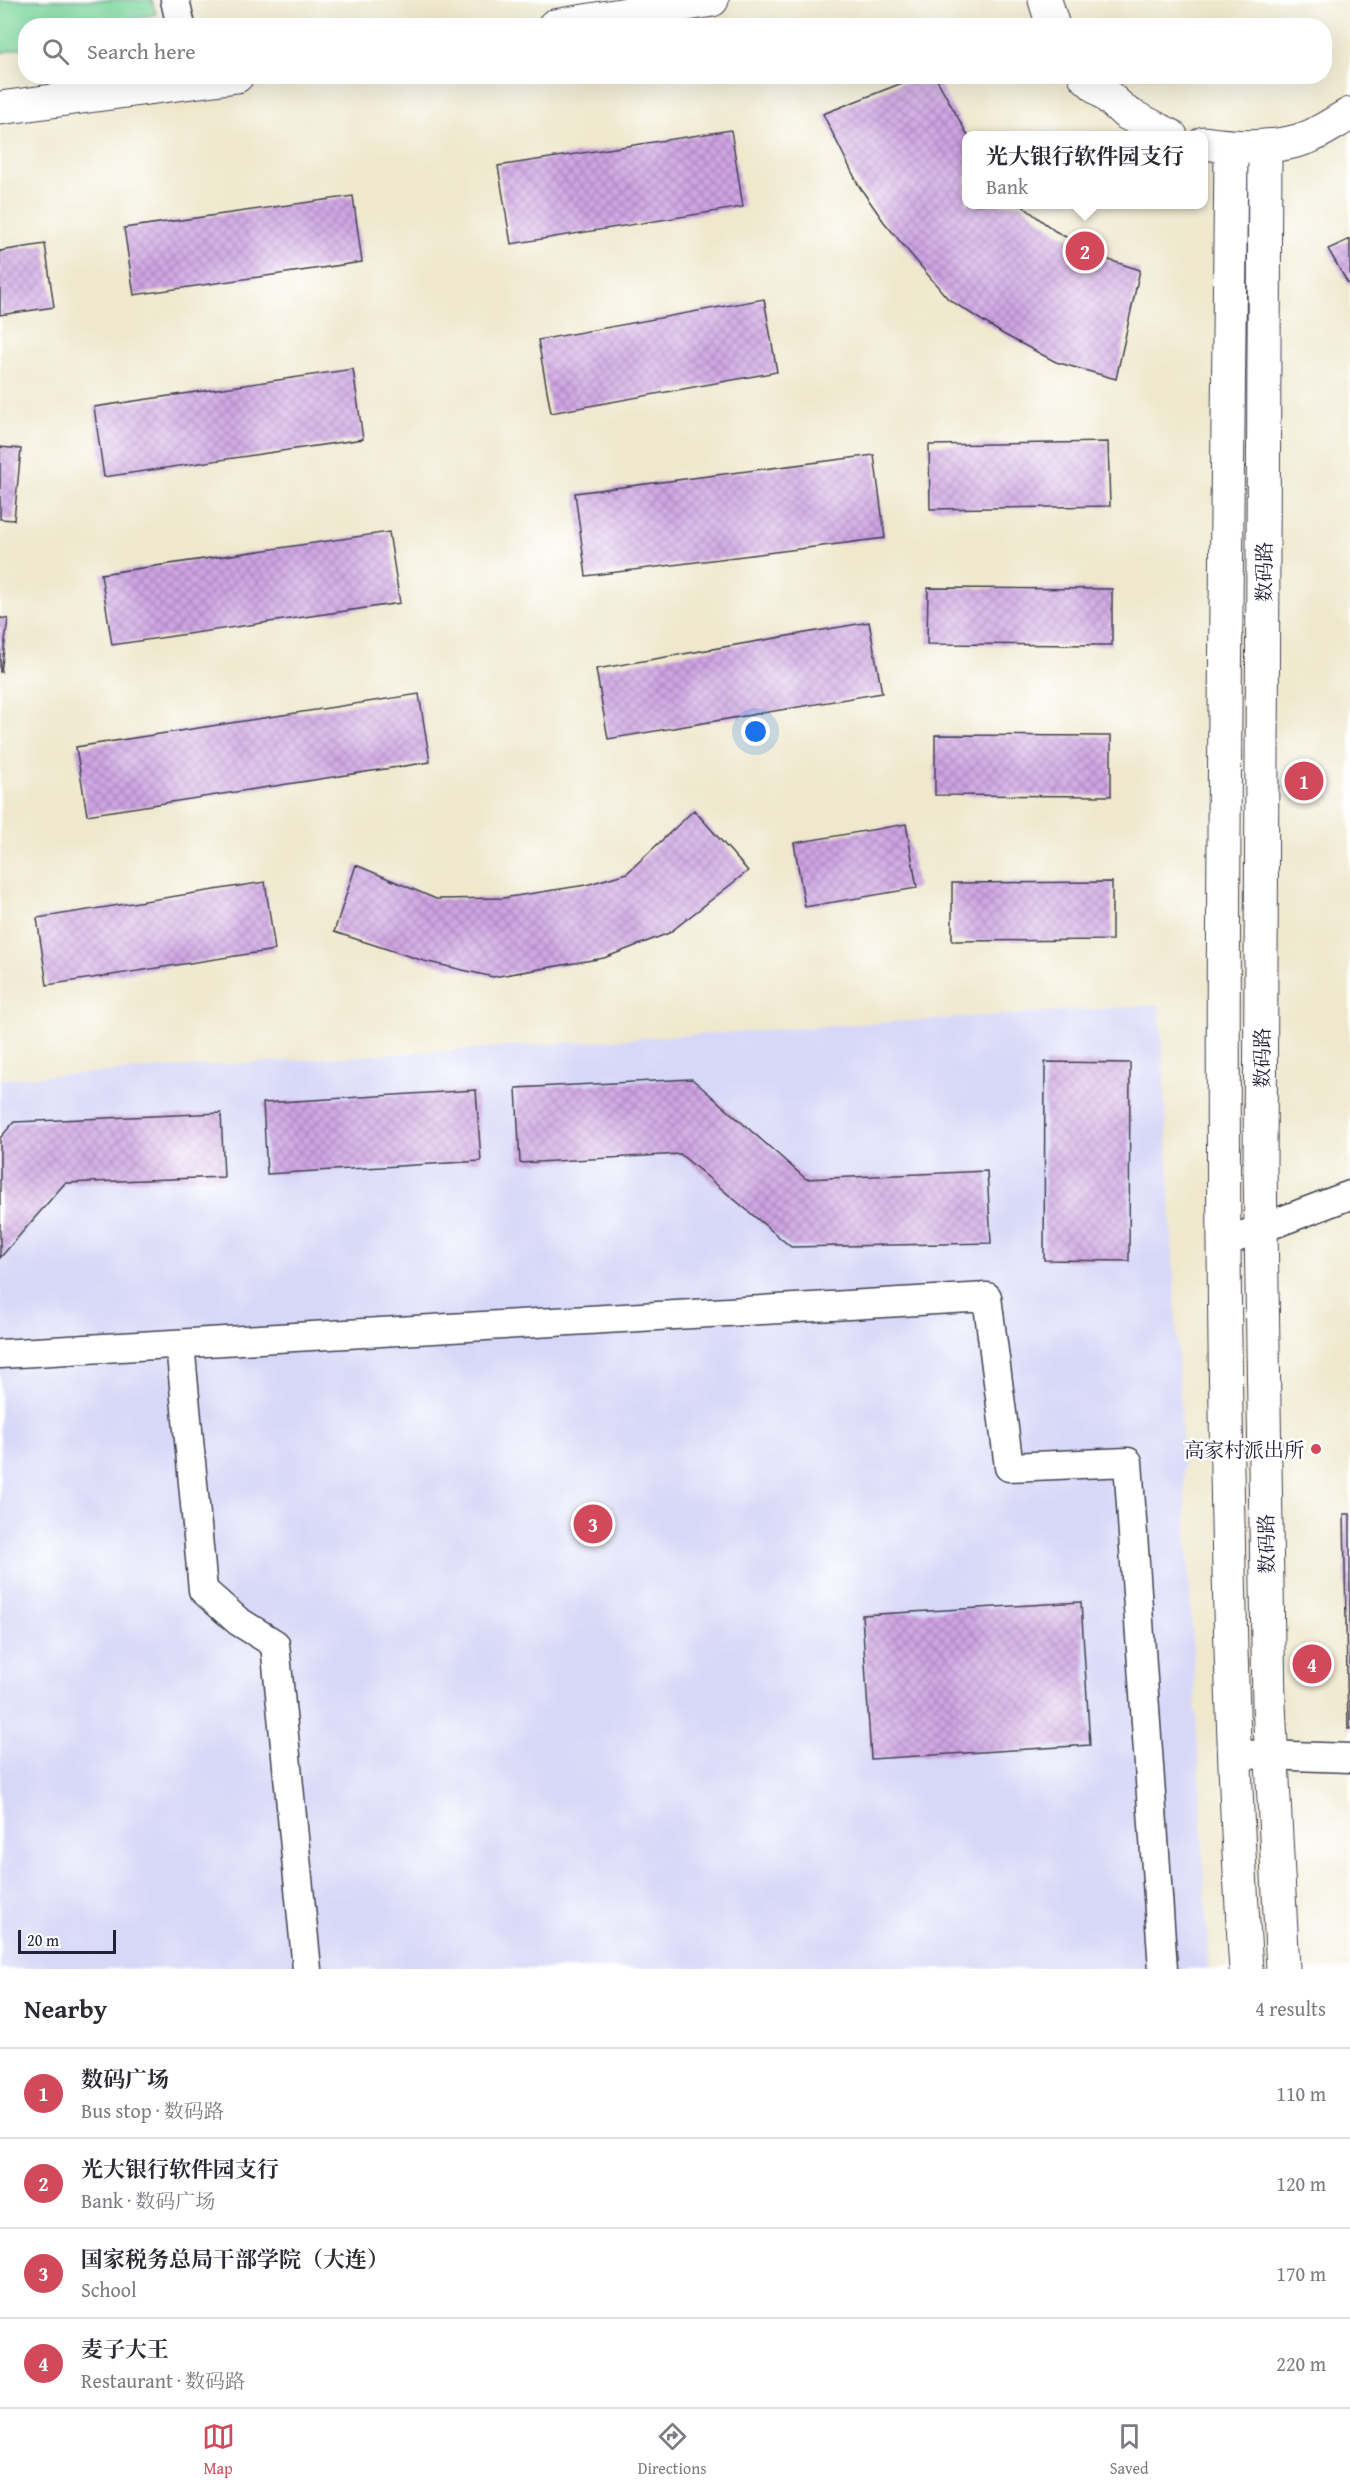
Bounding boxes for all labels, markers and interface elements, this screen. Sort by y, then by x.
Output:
search box [18,18,1332,84]
icon: search [39,35,72,68]
text: Search here [87,35,196,67]
popup [962,131,1208,209]
text: 光大银行软件园支行 [986,140,1184,172]
text: Bank [986,172,1028,201]
pin: 2 [1066,228,1104,274]
street label: 数码路 [1249,542,1278,602]
your location [741,717,770,746]
pin: 1 [1284,758,1324,804]
street label: 数码路 [1247,1028,1276,1088]
place label: 高家村派出所 [1184,1435,1304,1464]
marker: 高家村派出所 [1309,1442,1323,1456]
pin: 3 [574,1502,612,1546]
street label: 数码路 [1251,1514,1281,1574]
pin: 4 [1292,1642,1332,1686]
scale bar [18,1927,116,1954]
text: 20 m [27,1928,59,1952]
text: Nearby [24,1989,107,2028]
text: 4 results [1255,1994,1326,2023]
text: 数码广场 [81,2063,169,2095]
text: 1 [38,2079,49,2108]
text: 110 m [1276,2079,1326,2108]
text: Bus stop · 数码路 [81,2096,224,2125]
text: 光大银行软件园支行 [81,2153,279,2185]
text: 2 [38,2169,49,2198]
text: 120 m [1276,2169,1326,2198]
text: Bank · 数码广场 [81,2186,215,2215]
text: 国家税务总局干部学院（大连） [81,2243,389,2275]
text: 3 [38,2259,49,2288]
text: 170 m [1276,2259,1326,2288]
text: School [81,2275,137,2304]
text: 麦子大王 [81,2333,169,2365]
text: 4 [38,2349,49,2378]
text: 220 m [1276,2349,1326,2378]
text: Restaurant · 数码路 [81,2366,245,2395]
tab: Map [202,2420,235,2480]
tab: Directions [638,2420,707,2480]
tab: Saved [1110,2420,1148,2480]

